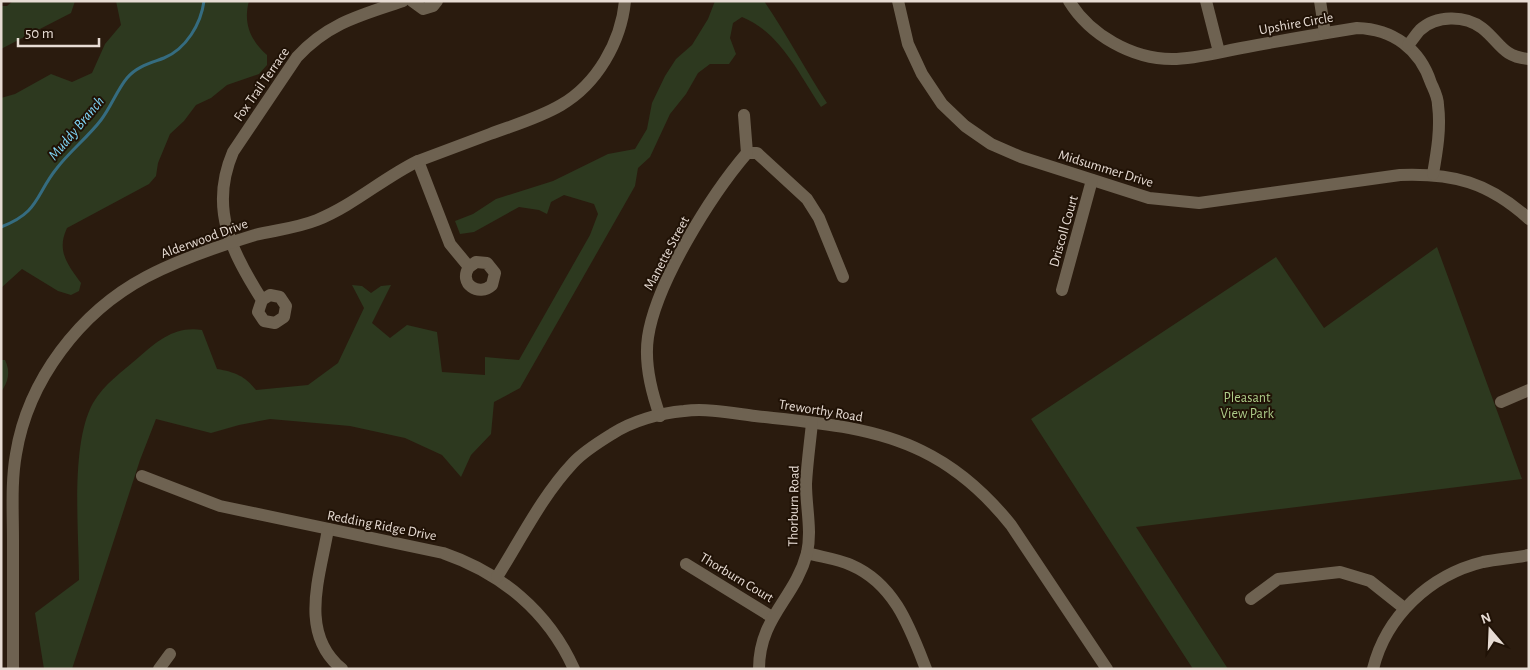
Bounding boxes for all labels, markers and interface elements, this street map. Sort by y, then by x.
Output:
street label: Upshire Circle [1258,11,1334,37]
scale bar [18,15,99,47]
text: 50 m [25,26,54,41]
street label: Fox Trail Terrace [231,45,292,124]
water label: Muddy Branch [46,94,107,163]
street label: Midsummer Drive [1057,148,1155,190]
street label: Driscoll Court [1047,194,1081,269]
street label: Manette Street [642,214,692,293]
street label: Alderwood Drive [159,217,250,261]
park label: Pleasant View Park [1220,391,1274,421]
street label: Treworthy Road [778,397,864,425]
street label: Thorburn Road [786,465,802,547]
street label: Redding Ridge Drive [326,509,438,543]
street label: Thorburn Court [697,550,776,606]
north arrow [1465,605,1515,655]
text: N [1479,610,1493,627]

